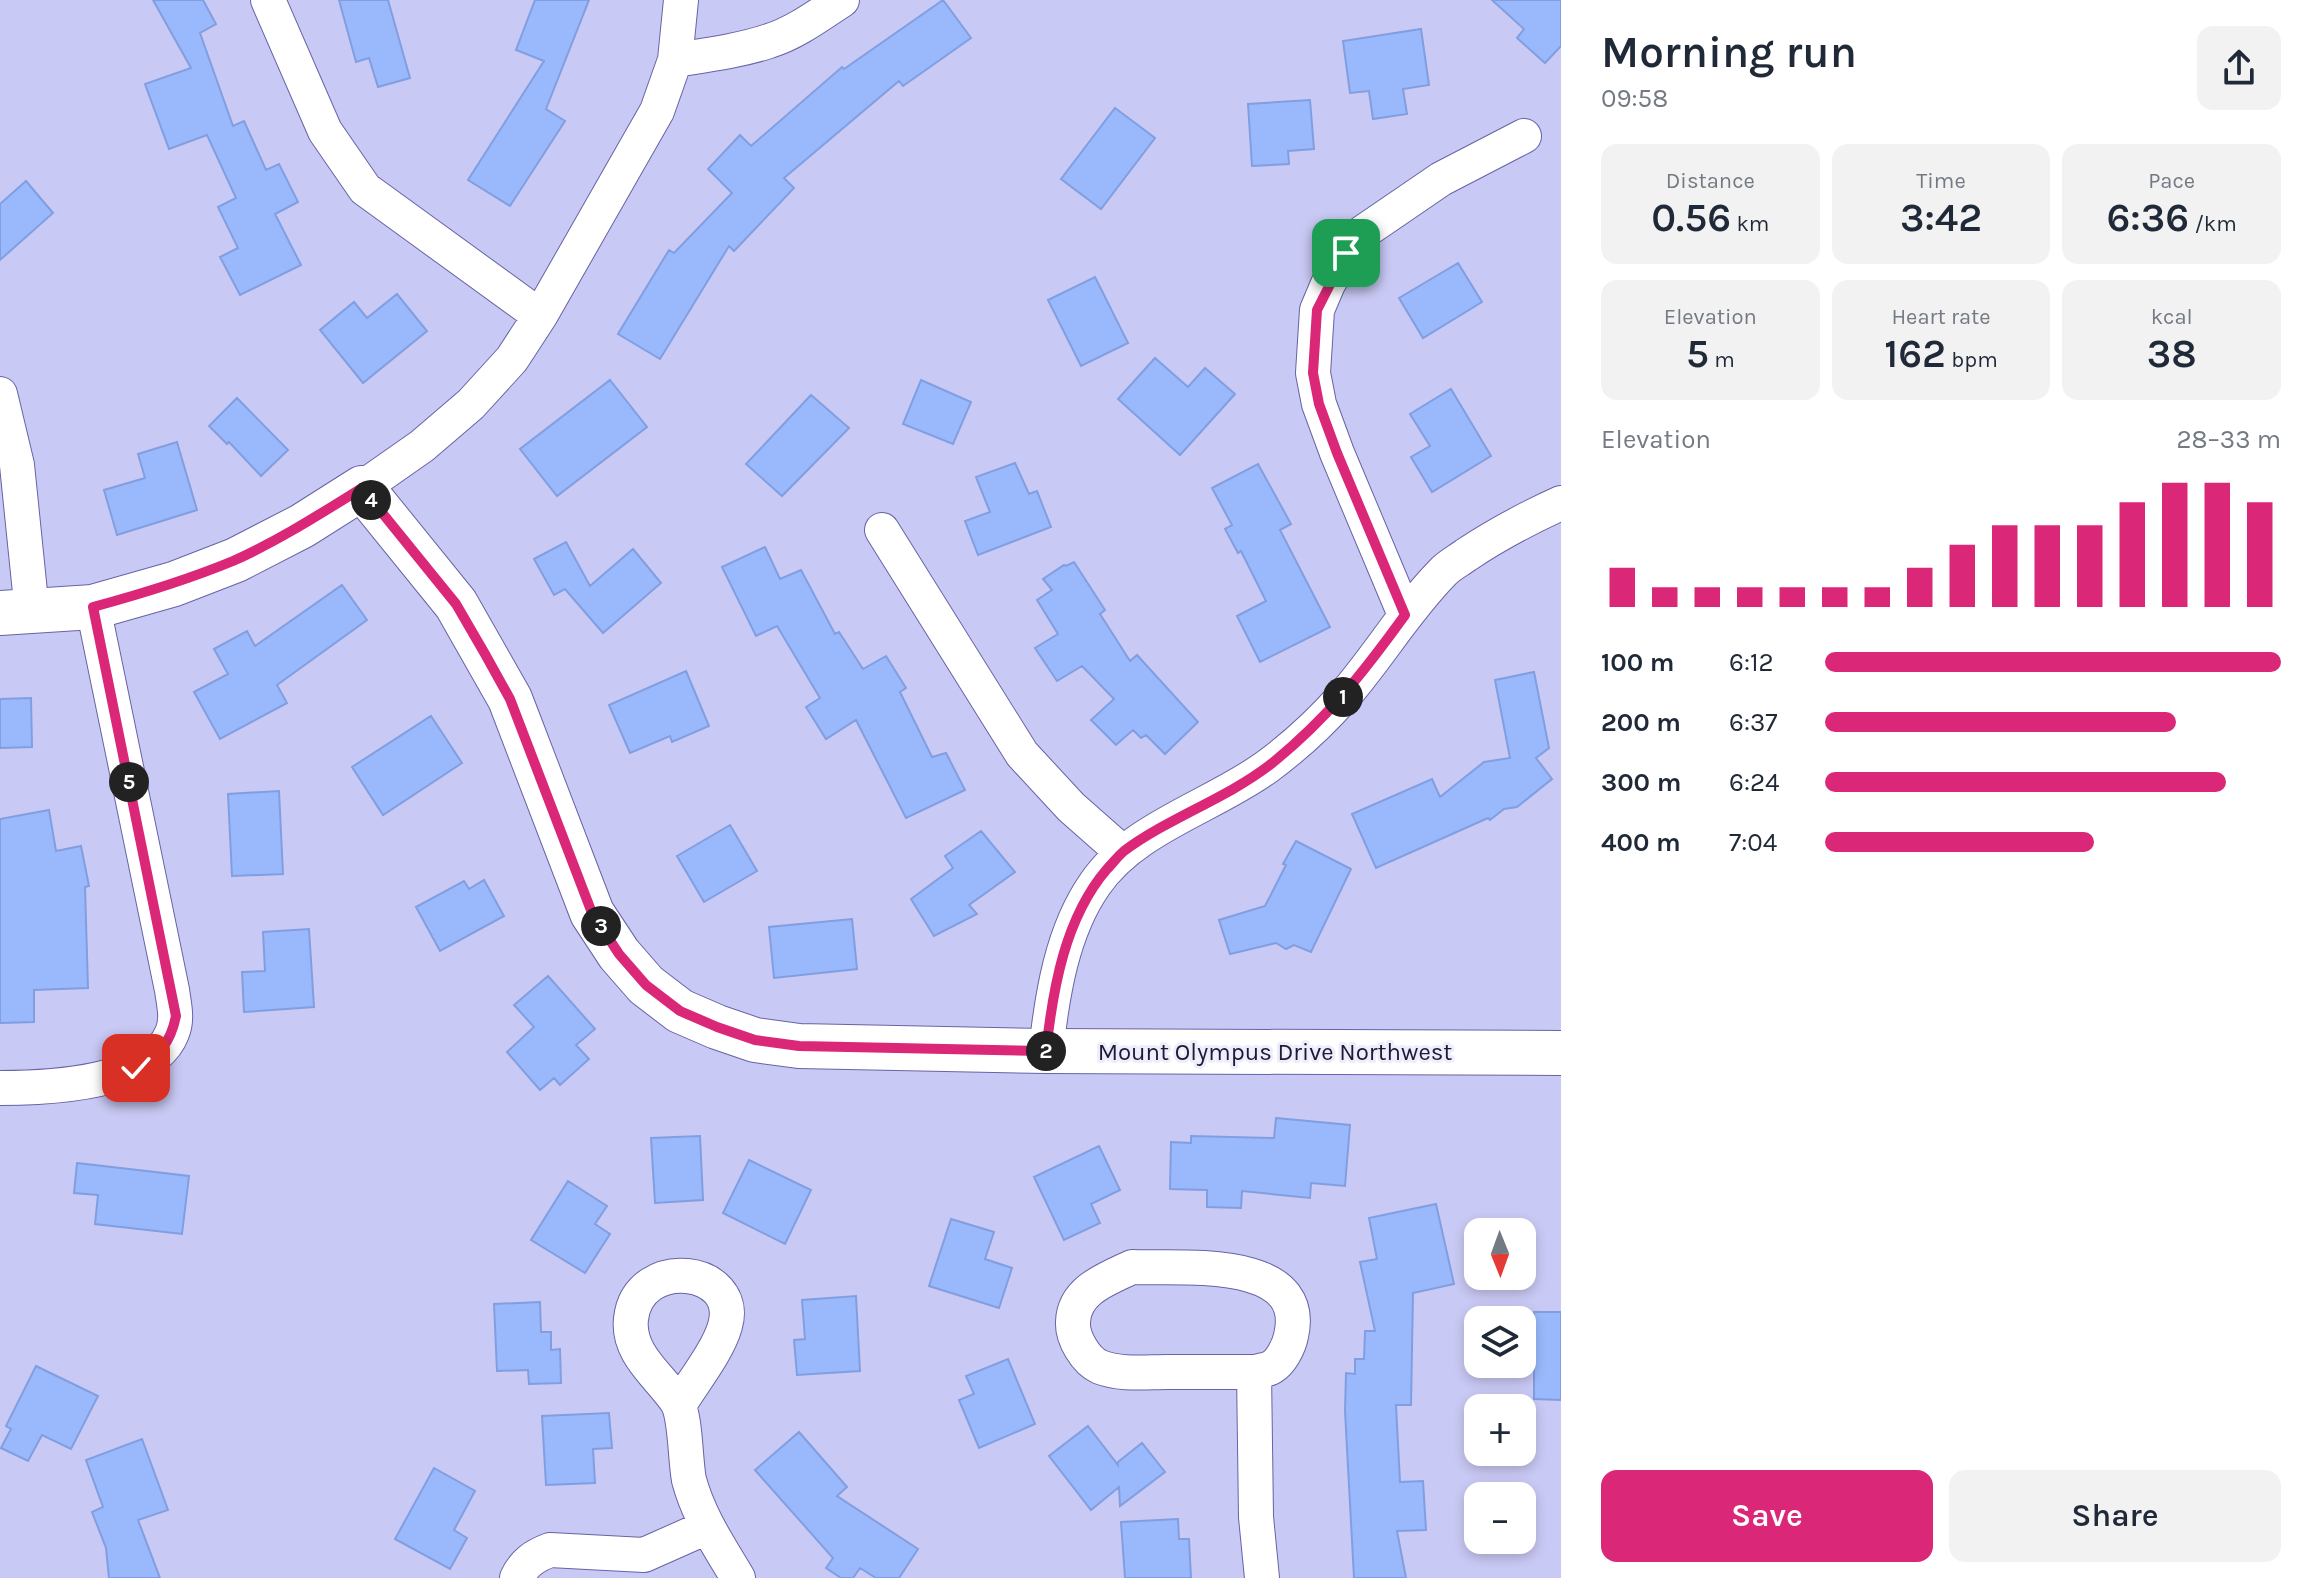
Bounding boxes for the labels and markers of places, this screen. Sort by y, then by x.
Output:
pin [1312,219,1380,287]
pin: 4 [351,480,391,520]
pin: 1 [1323,677,1363,717]
pin: 5 [109,762,149,802]
pin: 3 [581,906,621,946]
pin: 2 [1026,1031,1066,1071]
pin [102,1034,170,1102]

